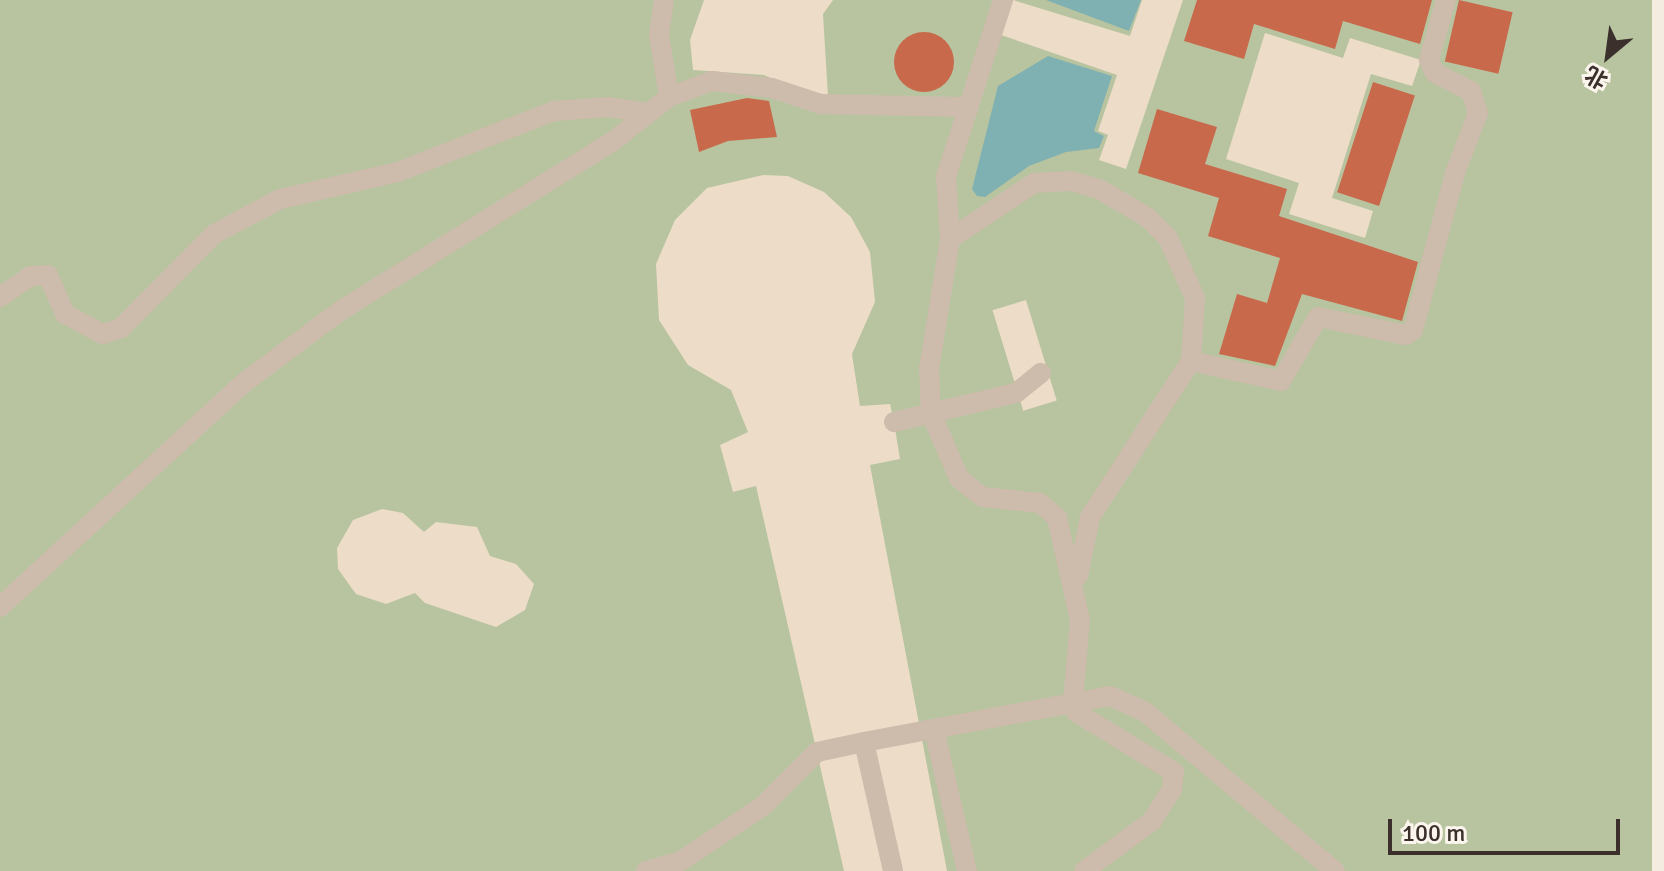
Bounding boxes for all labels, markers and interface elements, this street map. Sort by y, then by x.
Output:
north arrow [1568,16,1648,96]
text: 北 [1580,60,1612,95]
scale bar [1392,803,1624,853]
text: 100 m [1402,818,1465,848]

